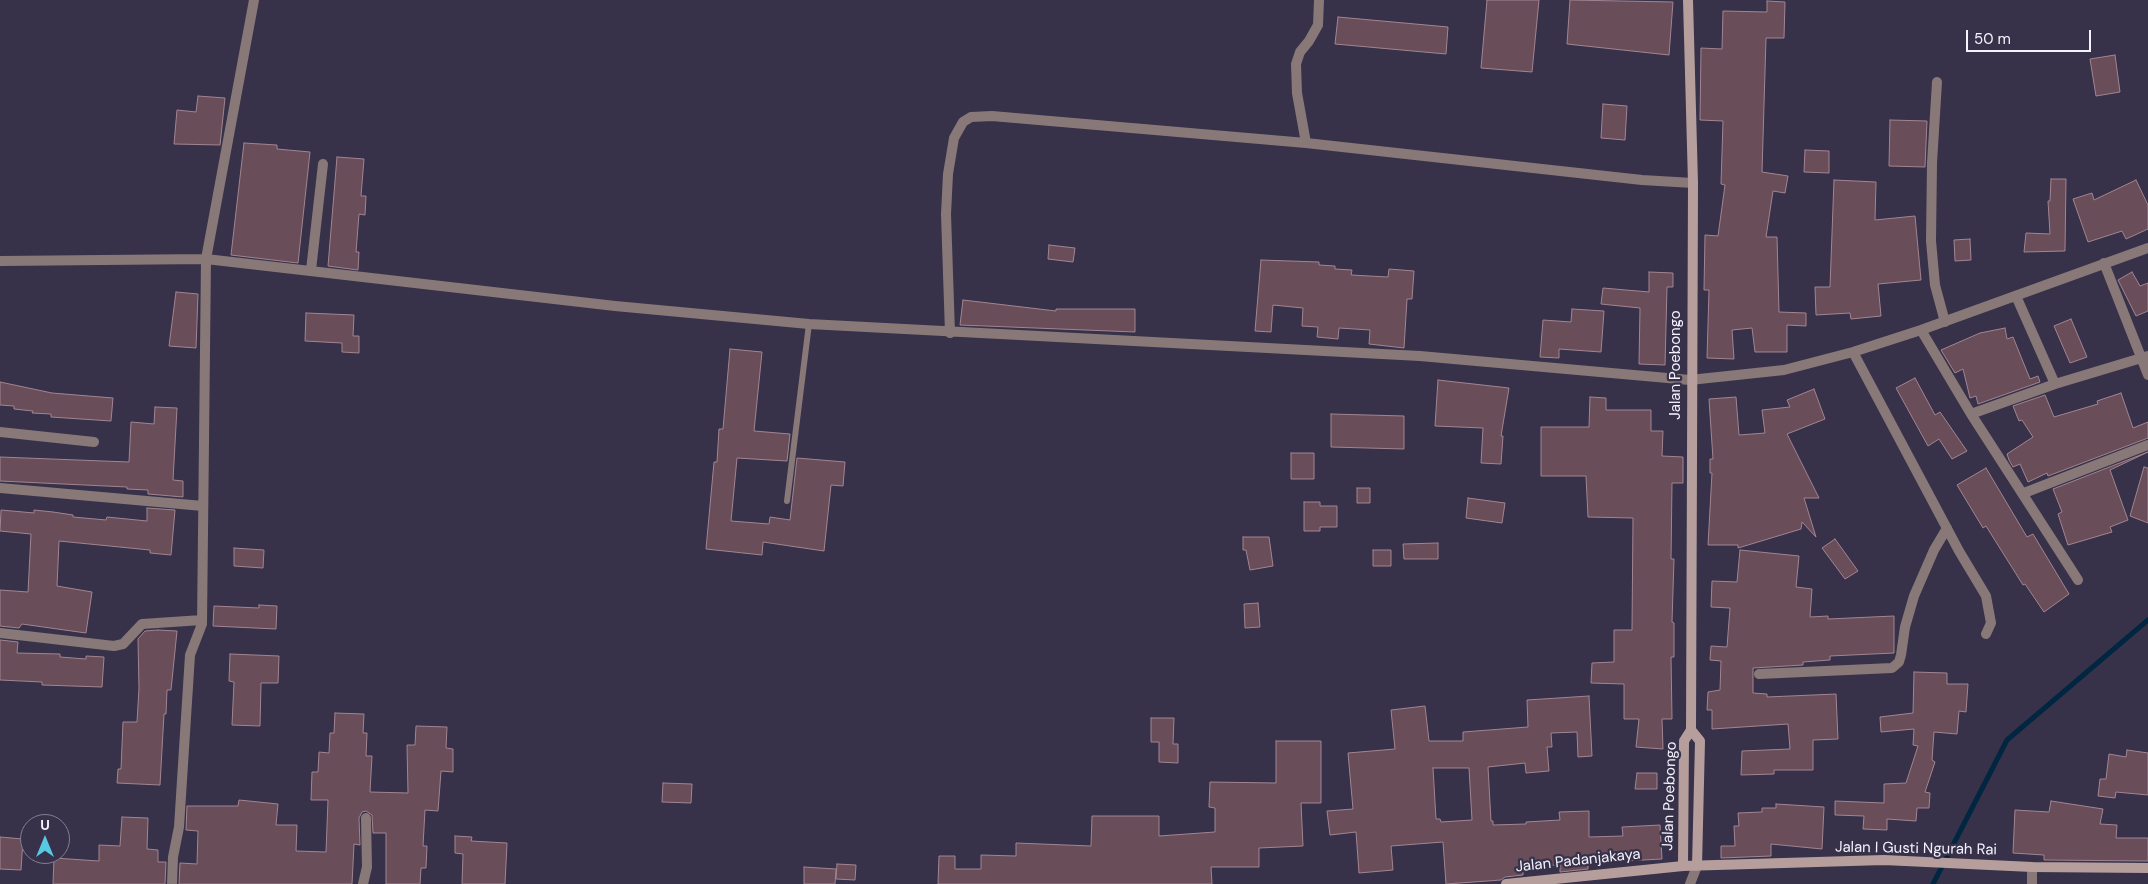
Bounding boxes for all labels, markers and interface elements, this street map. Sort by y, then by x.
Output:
scale bar [1968,20,2093,52]
text: 50 m [1974,29,2011,49]
street label: Jalan Poebongo [1667,310,1685,420]
street label: Jalan Poebongo [1659,741,1681,851]
north arrow [20,814,70,864]
text: U [40,816,50,834]
street label: Jalan I Gusti Ngurah Rai [1835,839,1997,859]
street label: Jalan Padanjakaya [1515,845,1641,877]

